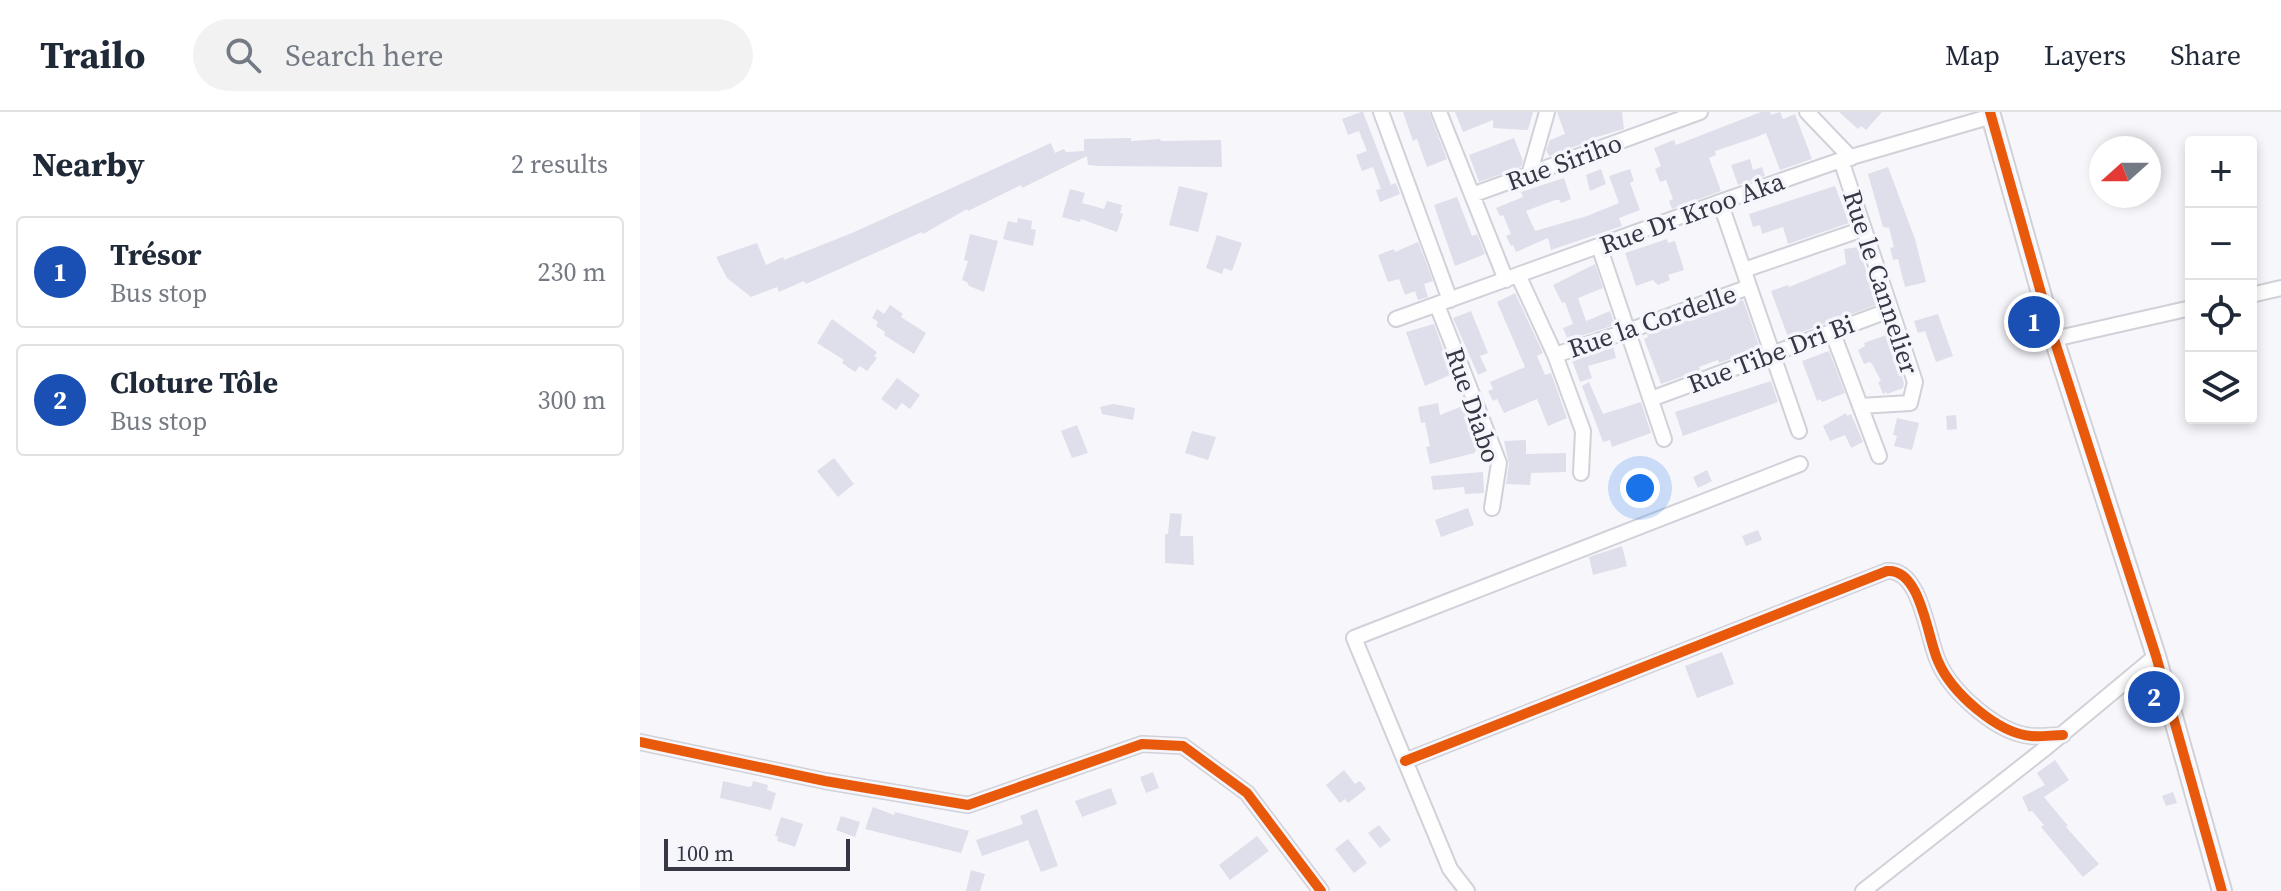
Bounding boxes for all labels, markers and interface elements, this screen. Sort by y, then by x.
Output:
search box [193,19,753,91]
text: Trailo [40,29,145,81]
icon: search [221,33,265,77]
text: Search here [285,35,444,76]
text: Map [1945,36,2000,74]
text: Layers [2044,36,2126,74]
text: Share [2170,36,2241,74]
street label: Rue Siriho [1501,124,1627,200]
north arrow [2089,136,2161,208]
map controls [2185,136,2257,424]
button: + [2185,136,2257,208]
text: Nearby [32,141,145,187]
text: 2 results [511,146,608,182]
street label: Rue Dr Kroo Aka [1595,163,1790,263]
street label: Rue le Cannelier [1834,185,1928,379]
button: − [2185,208,2257,280]
text: Trésor [110,234,202,275]
text: 1 [53,254,67,290]
text: 230 m [538,254,606,290]
text: Bus stop [110,275,207,311]
street label: Rue la Cordelle [1563,275,1741,367]
button: locate [2185,280,2257,352]
pin: 1 [2008,292,2060,352]
street label: Rue Tibe Dri Bi [1683,306,1859,402]
street label: Rue Diabo [1437,343,1509,467]
button: layers [2185,352,2257,424]
text: Cloture Tôle [110,362,278,403]
text: 2 [53,382,67,418]
text: 300 m [538,382,606,418]
text: Bus stop [110,403,207,439]
your location [1620,468,1660,508]
pin: 2 [2128,667,2180,727]
scale bar [664,835,850,871]
text: 100 m [676,838,734,868]

